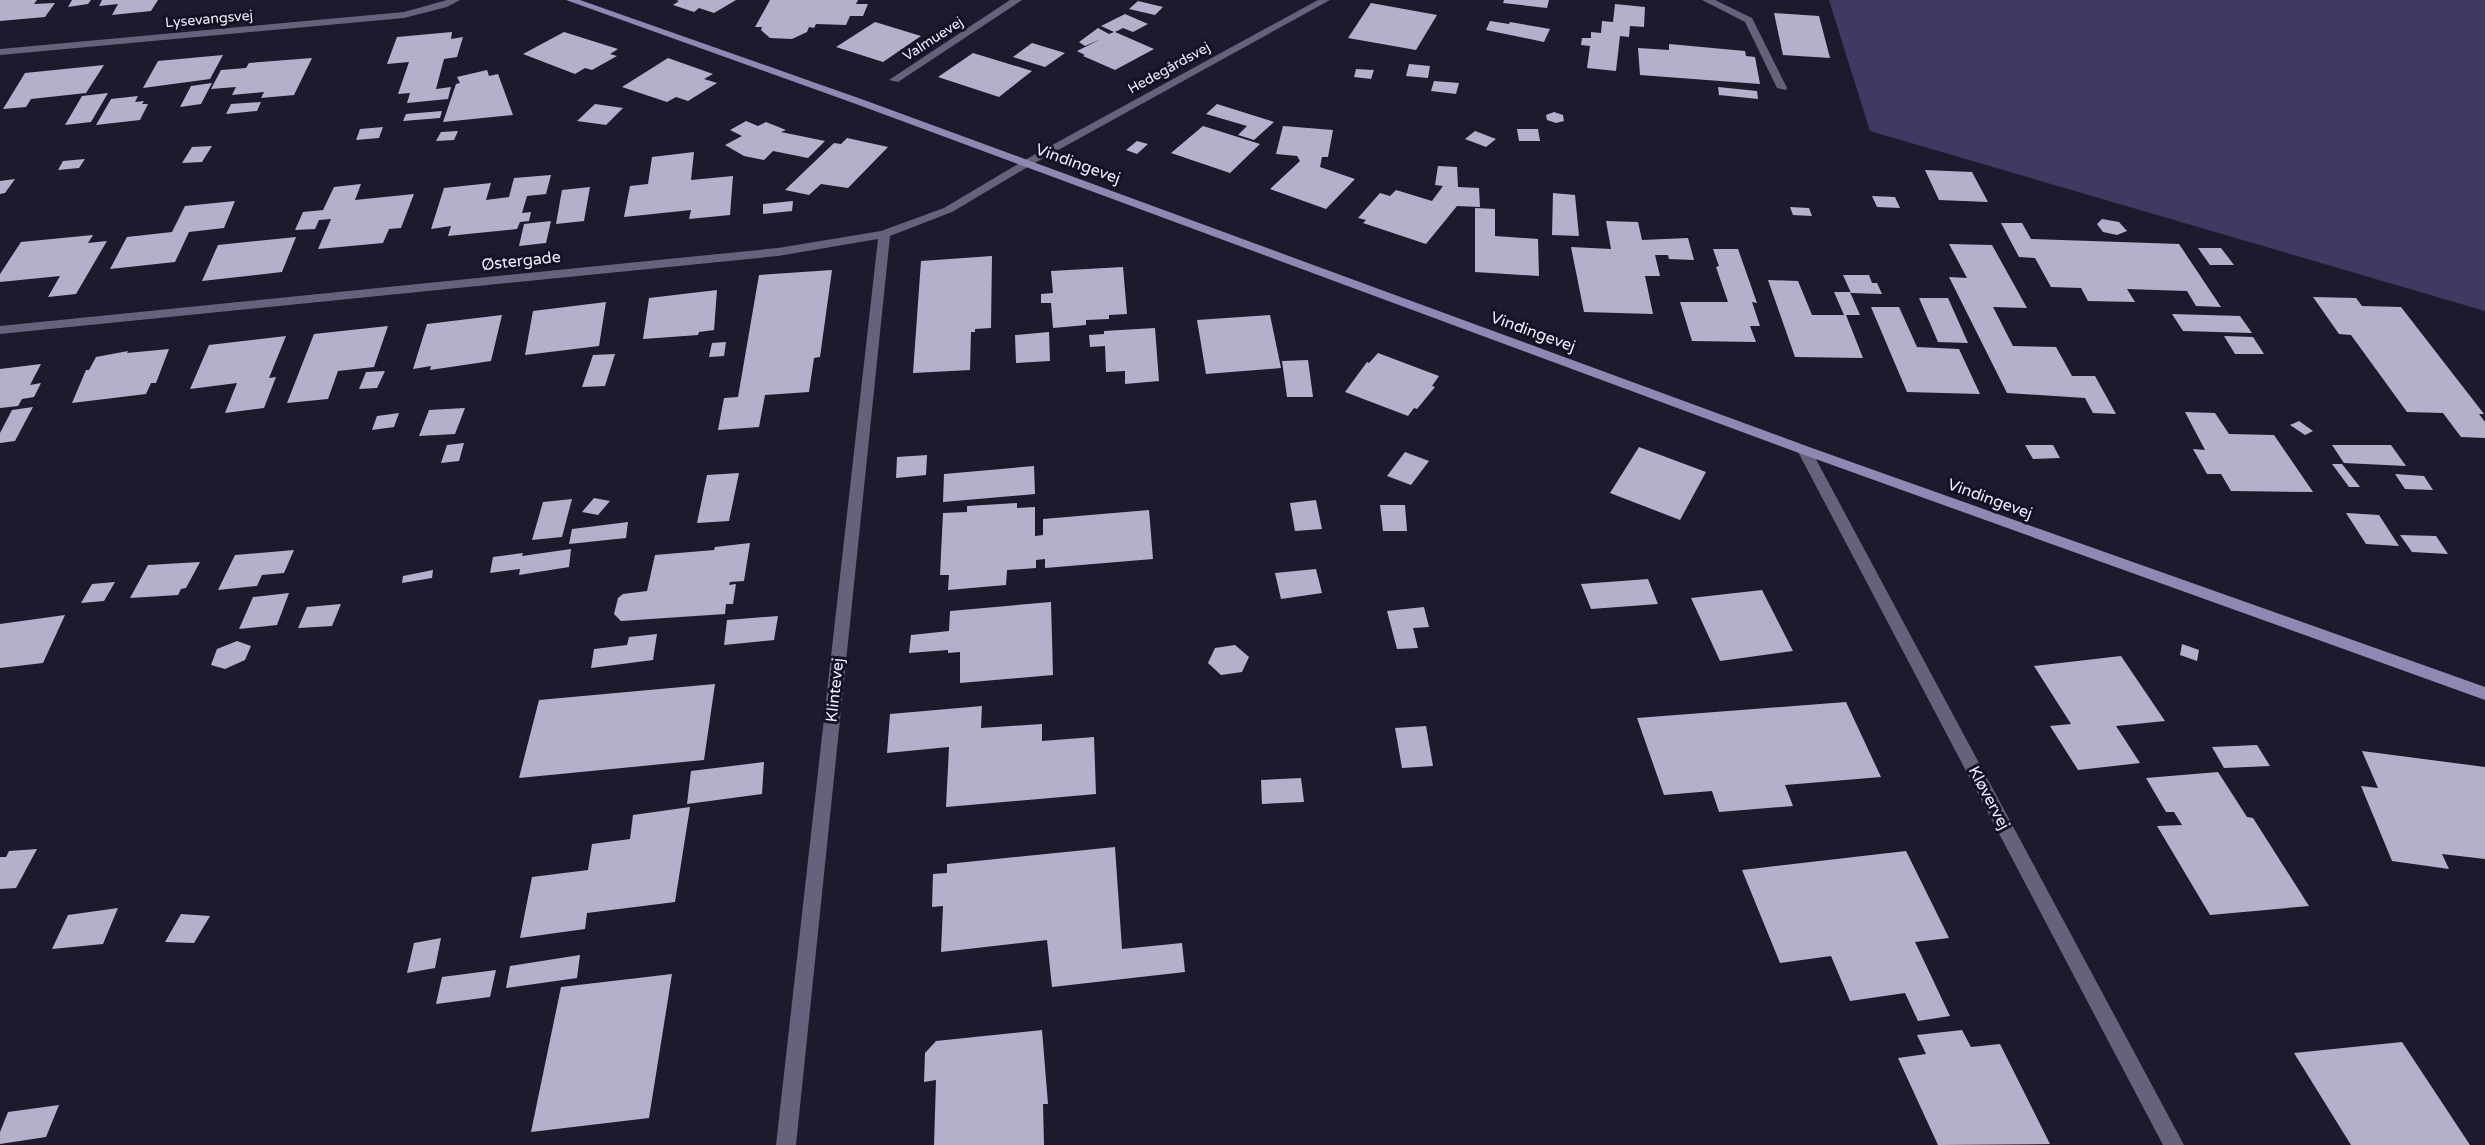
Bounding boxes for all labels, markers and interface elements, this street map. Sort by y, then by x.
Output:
street label: Lysevangsvej [164,7,254,31]
street label: Valmuevej [900,13,966,65]
street label: Hedegårdsvej [1125,38,1213,98]
street label: Vindingevej [1033,139,1123,189]
street label: Østergade [480,247,562,275]
street label: Vindingevej [1488,307,1578,357]
street label: Vindingevej [1945,474,2035,524]
street label: Klintevej [822,657,848,723]
street label: Kløvervej [1964,763,2014,833]

